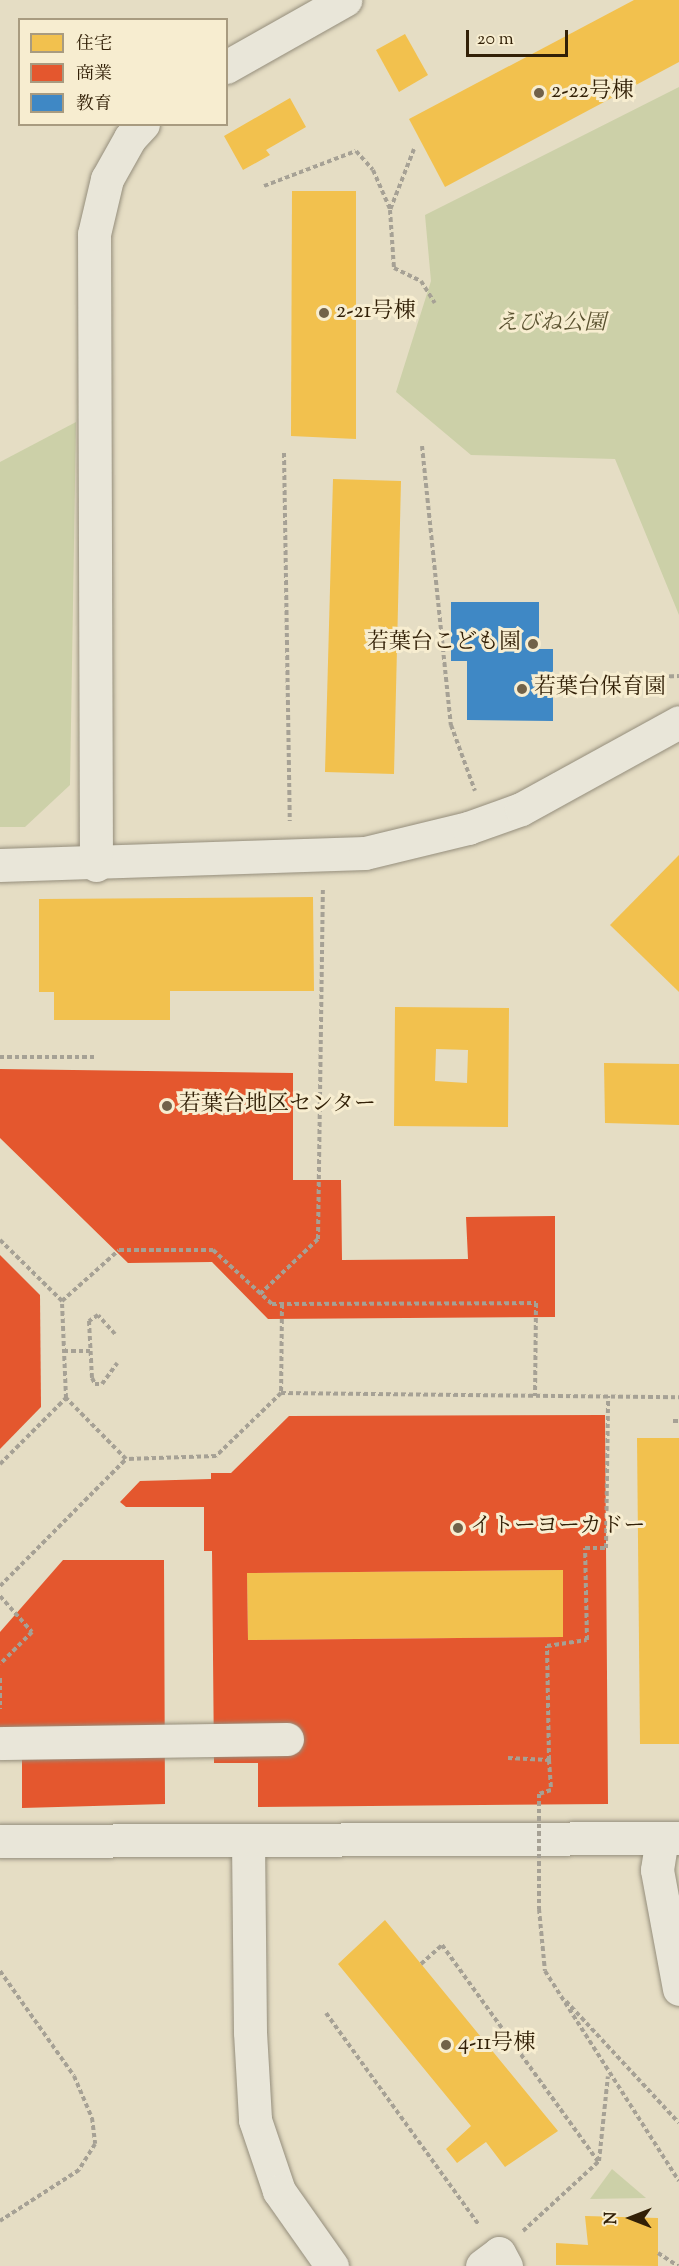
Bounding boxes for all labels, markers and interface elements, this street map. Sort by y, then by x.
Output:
legend [18,18,228,126]
scale bar [469,18,571,56]
text: 20 m [477,27,514,53]
text: 住宅 [76,32,112,58]
text: 商業 [76,62,112,88]
place label: 2-22号棟 [551,80,633,106]
marker: 2-22号棟 [532,86,546,100]
text: 教育 [76,92,112,118]
place label: 2-21号棟 [336,300,415,326]
marker: 2-21号棟 [317,306,331,320]
park label: えびね公園 [496,312,606,338]
place label: 若葉台こども園 [367,631,521,657]
marker: 若葉台こども園 [526,637,540,651]
place label: 若葉台保育園 [534,676,666,702]
marker: 若葉台保育園 [515,682,529,696]
place label: 若葉台地区センター [179,1093,377,1119]
marker: 若葉台地区センター [160,1099,174,1113]
place label: イトーヨーカドー [470,1515,646,1541]
marker: イトーヨーカドー [451,1521,465,1535]
place label: 4-11号棟 [458,2032,535,2058]
marker: 4-11号棟 [439,2038,453,2052]
north arrow [601,2188,661,2248]
text: N [601,2212,624,2224]

